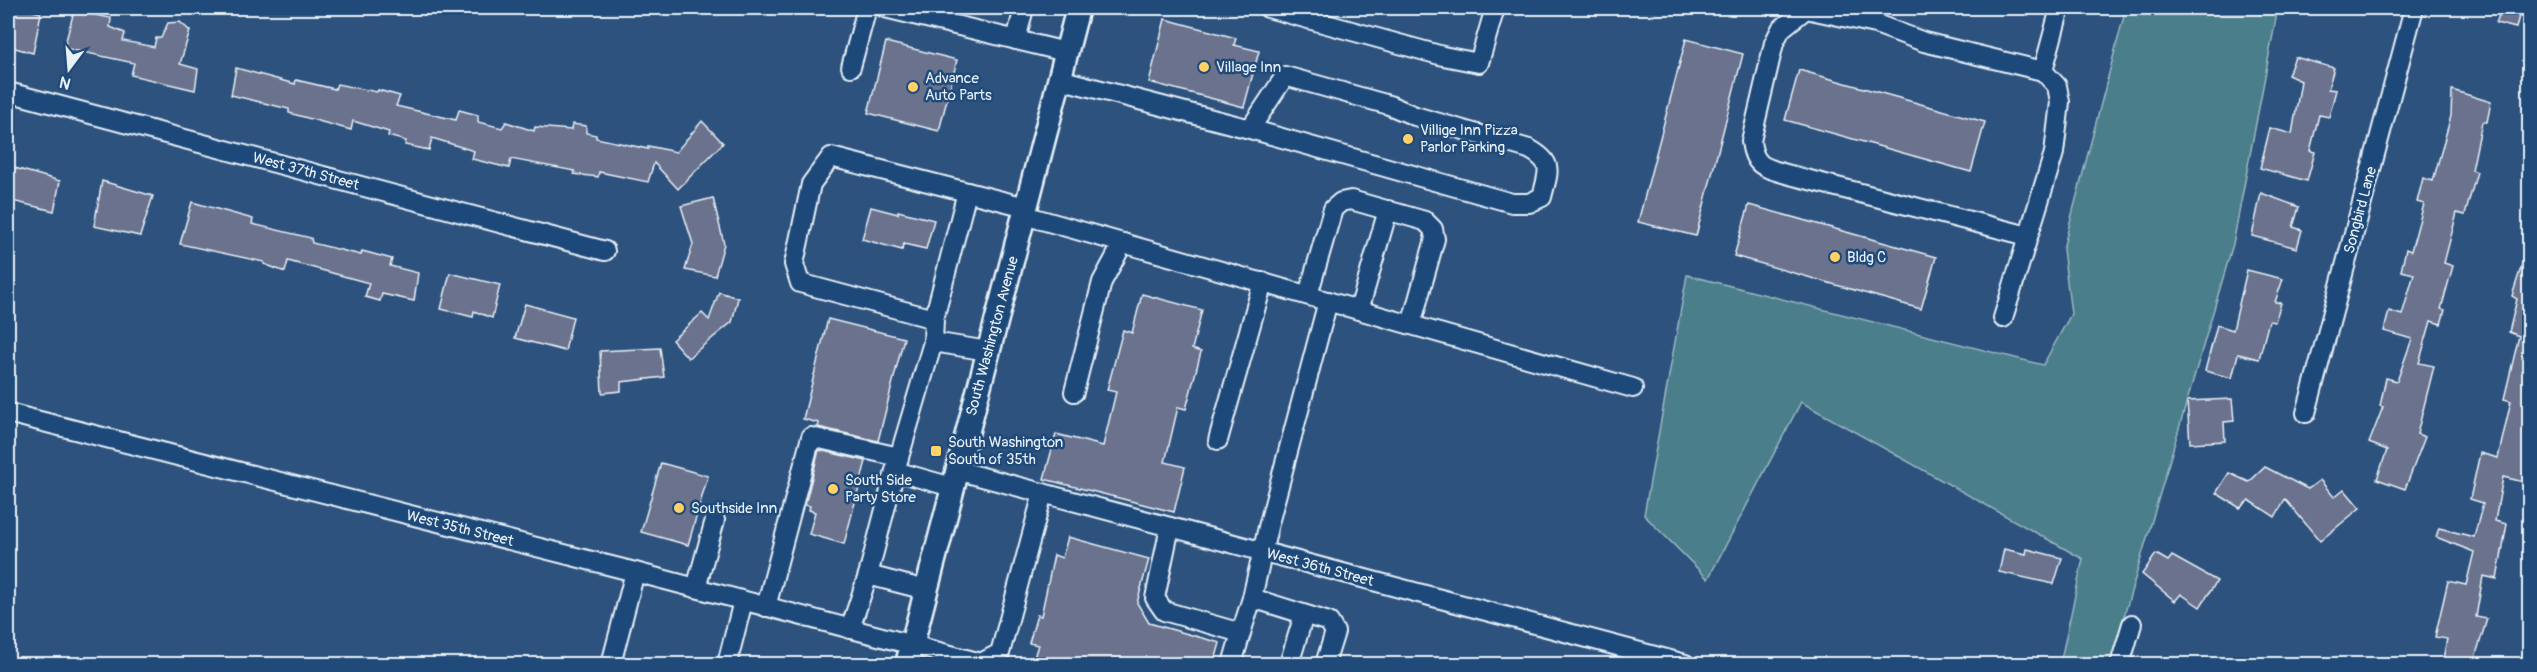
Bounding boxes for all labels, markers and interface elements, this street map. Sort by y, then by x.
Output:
north arrow [39,39,99,99]
place label: Village Inn [1216,58,1281,77]
marker: Village Inn [1197,60,1211,74]
place label: Advance Auto Parts [925,69,992,105]
text: N [57,71,73,94]
marker: Advance Auto Parts [906,80,920,94]
place label: Villige Inn Pizza Parlor Parking [1420,121,1518,157]
marker: Villige Inn Pizza Parlor Parking [1401,132,1415,146]
street label: West 37th Street [251,148,362,195]
street label: Songbird Lane [2340,164,2381,256]
place label: Bldg C [1847,248,1886,267]
marker: Bldg C [1828,250,1842,264]
street label: South Washington Avenue [962,254,1023,418]
place label: South Washington South of 35th [948,433,1063,469]
marker: South Washington South of 35th [929,444,943,458]
place label: South Side Party Store [845,471,917,507]
marker: South Side Party Store [826,482,840,496]
place label: Southside Inn [691,499,777,518]
marker: Southside Inn [672,501,686,515]
street label: West 35th Street [404,506,516,551]
street label: West 36th Street [1264,544,1377,591]

